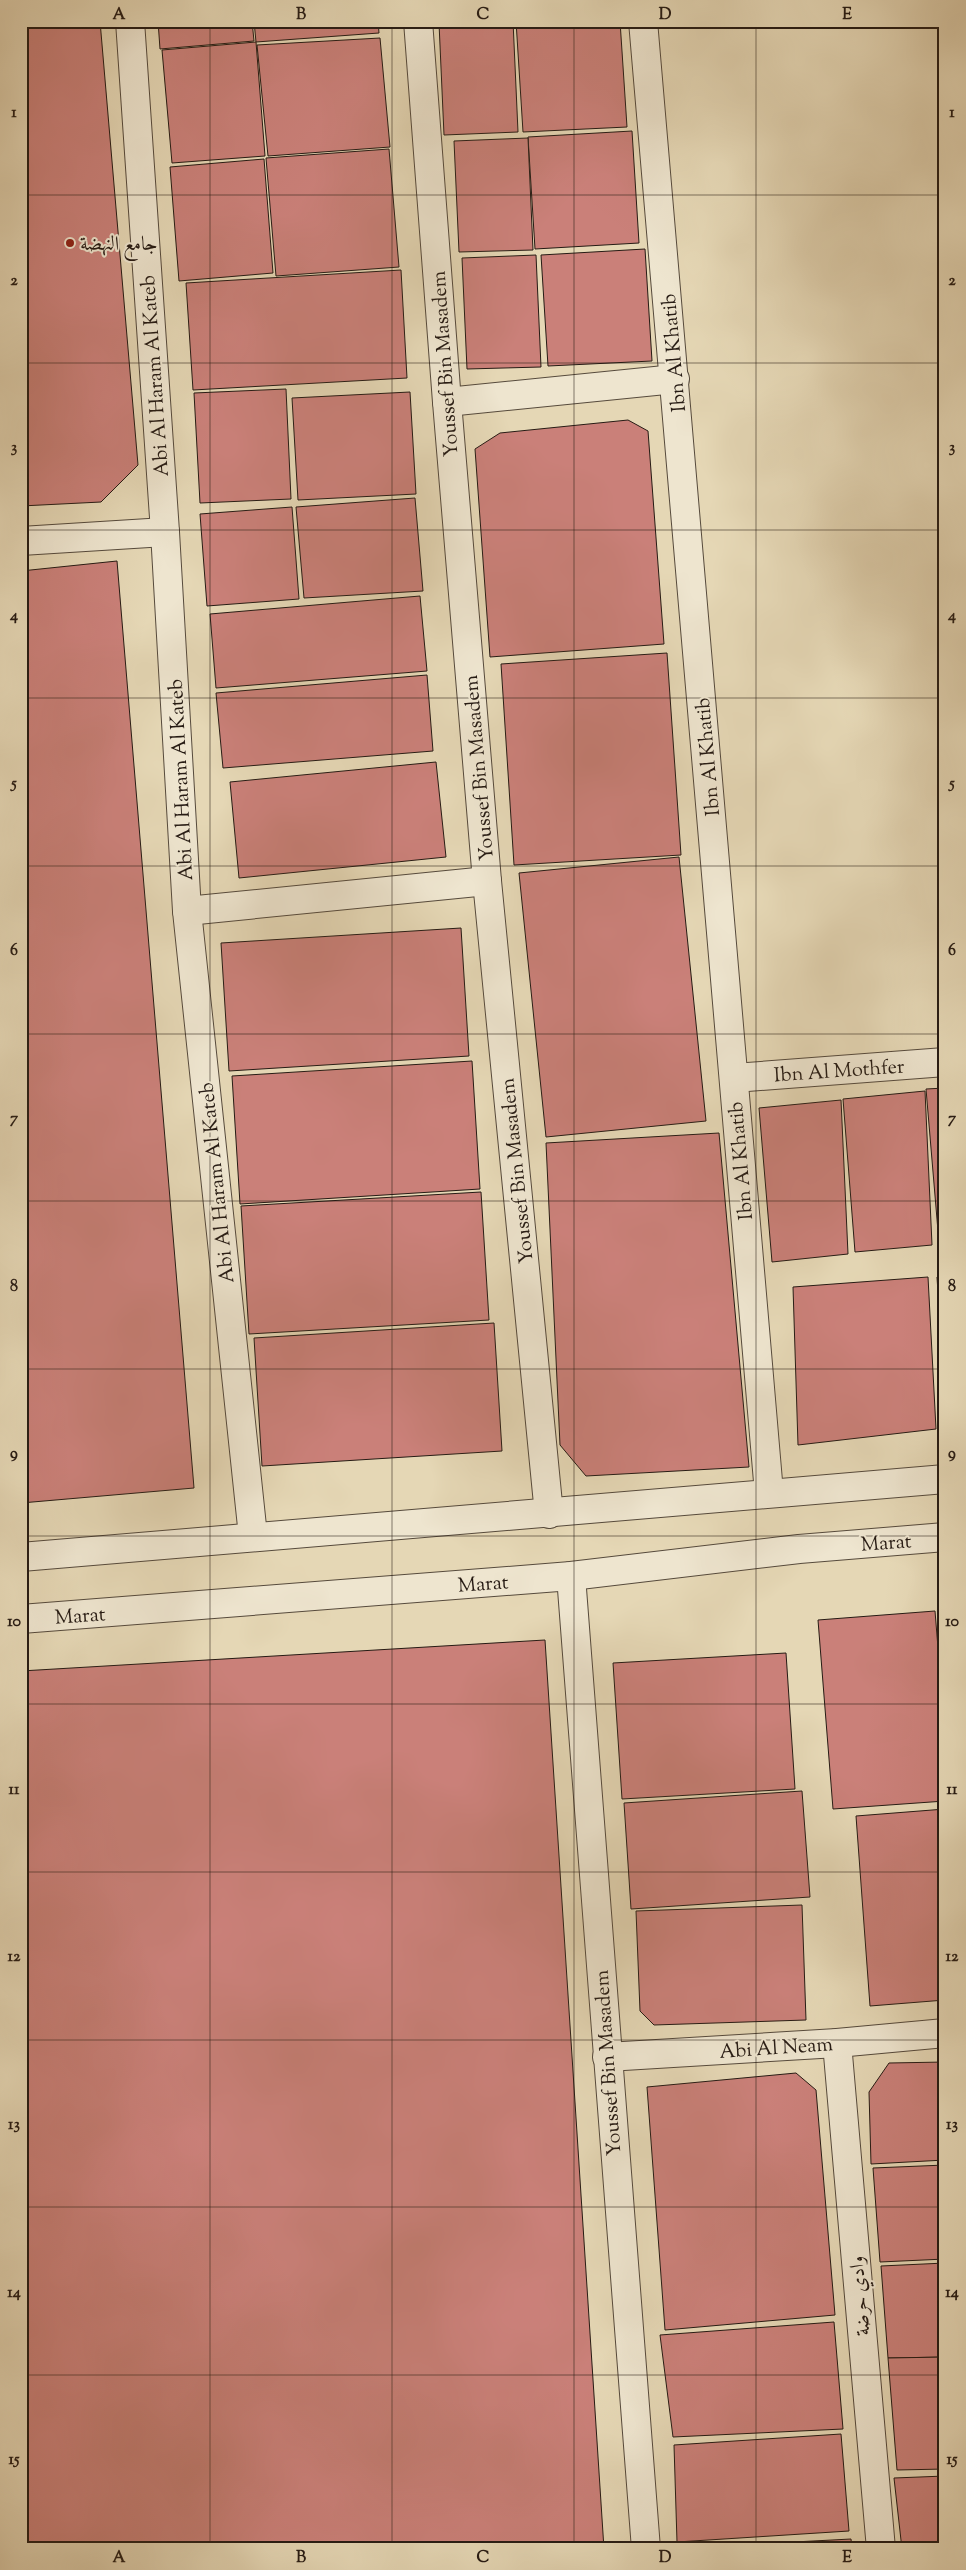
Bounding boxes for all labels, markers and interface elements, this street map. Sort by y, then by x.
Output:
text: A [113,4,126,27]
text: B [296,4,306,27]
text: C [477,4,490,27]
text: D [659,4,672,27]
text: E [842,4,852,27]
text: 1 [11,102,17,125]
text: 1 [949,102,955,125]
place label: جامع النهضة [80,231,158,261]
marker: جامع النهضة [64,237,76,249]
street label: Youssef Bin Masadem [425,269,467,458]
text: 2 [10,270,18,293]
text: 2 [948,270,956,293]
street label: Abi Al Haram Al Kateb [135,274,178,477]
street label: Ibn Al Khatib [656,292,695,413]
text: 3 [11,437,18,460]
text: 3 [949,437,956,460]
text: 4 [9,605,18,628]
text: 4 [947,605,956,628]
street label: Youssef Bin Masadem [458,673,503,862]
street label: Abi Al Haram Al Kateb [163,678,202,881]
street label: Ibn Al Khatib [690,696,729,817]
text: 5 [9,773,17,796]
text: 5 [947,773,955,796]
text: 6 [10,940,18,963]
text: 6 [948,940,956,963]
street label: Ibn Al Mothfer [773,1053,906,1092]
street label: Youssef Bin Masadem [494,1076,543,1265]
street label: Abi Al Haram Al Kateb [194,1081,243,1285]
street label: Ibn Al Khatib [723,1100,762,1221]
text: 7 [10,1108,19,1131]
text: 7 [948,1108,957,1131]
text: 8 [10,1276,18,1299]
text: 8 [948,1276,956,1299]
text: 9 [10,1443,18,1466]
text: 9 [948,1443,956,1466]
street label: Marat [860,1528,913,1561]
street label: Marat [457,1569,510,1602]
street label: Marat [54,1601,107,1634]
text: 10 [7,1611,21,1634]
text: 10 [945,1611,959,1634]
text: 11 [9,1779,20,1802]
text: 11 [947,1779,958,1802]
text: 12 [8,1946,21,1969]
text: 12 [946,1946,959,1969]
street label: Youssef Bin Masadem [588,1968,630,2157]
street label: Abi Al Neam [718,2031,834,2068]
text: 13 [8,2114,20,2137]
text: 13 [946,2114,958,2137]
street label: وادي حرضة [844,2255,879,2337]
text: 14 [7,2282,21,2305]
text: 14 [945,2282,959,2305]
text: 15 [9,2449,20,2472]
text: 15 [947,2449,958,2472]
text: A [113,2547,126,2570]
text: B [296,2547,306,2570]
text: C [477,2547,490,2570]
text: D [659,2547,672,2570]
text: E [842,2547,852,2570]

